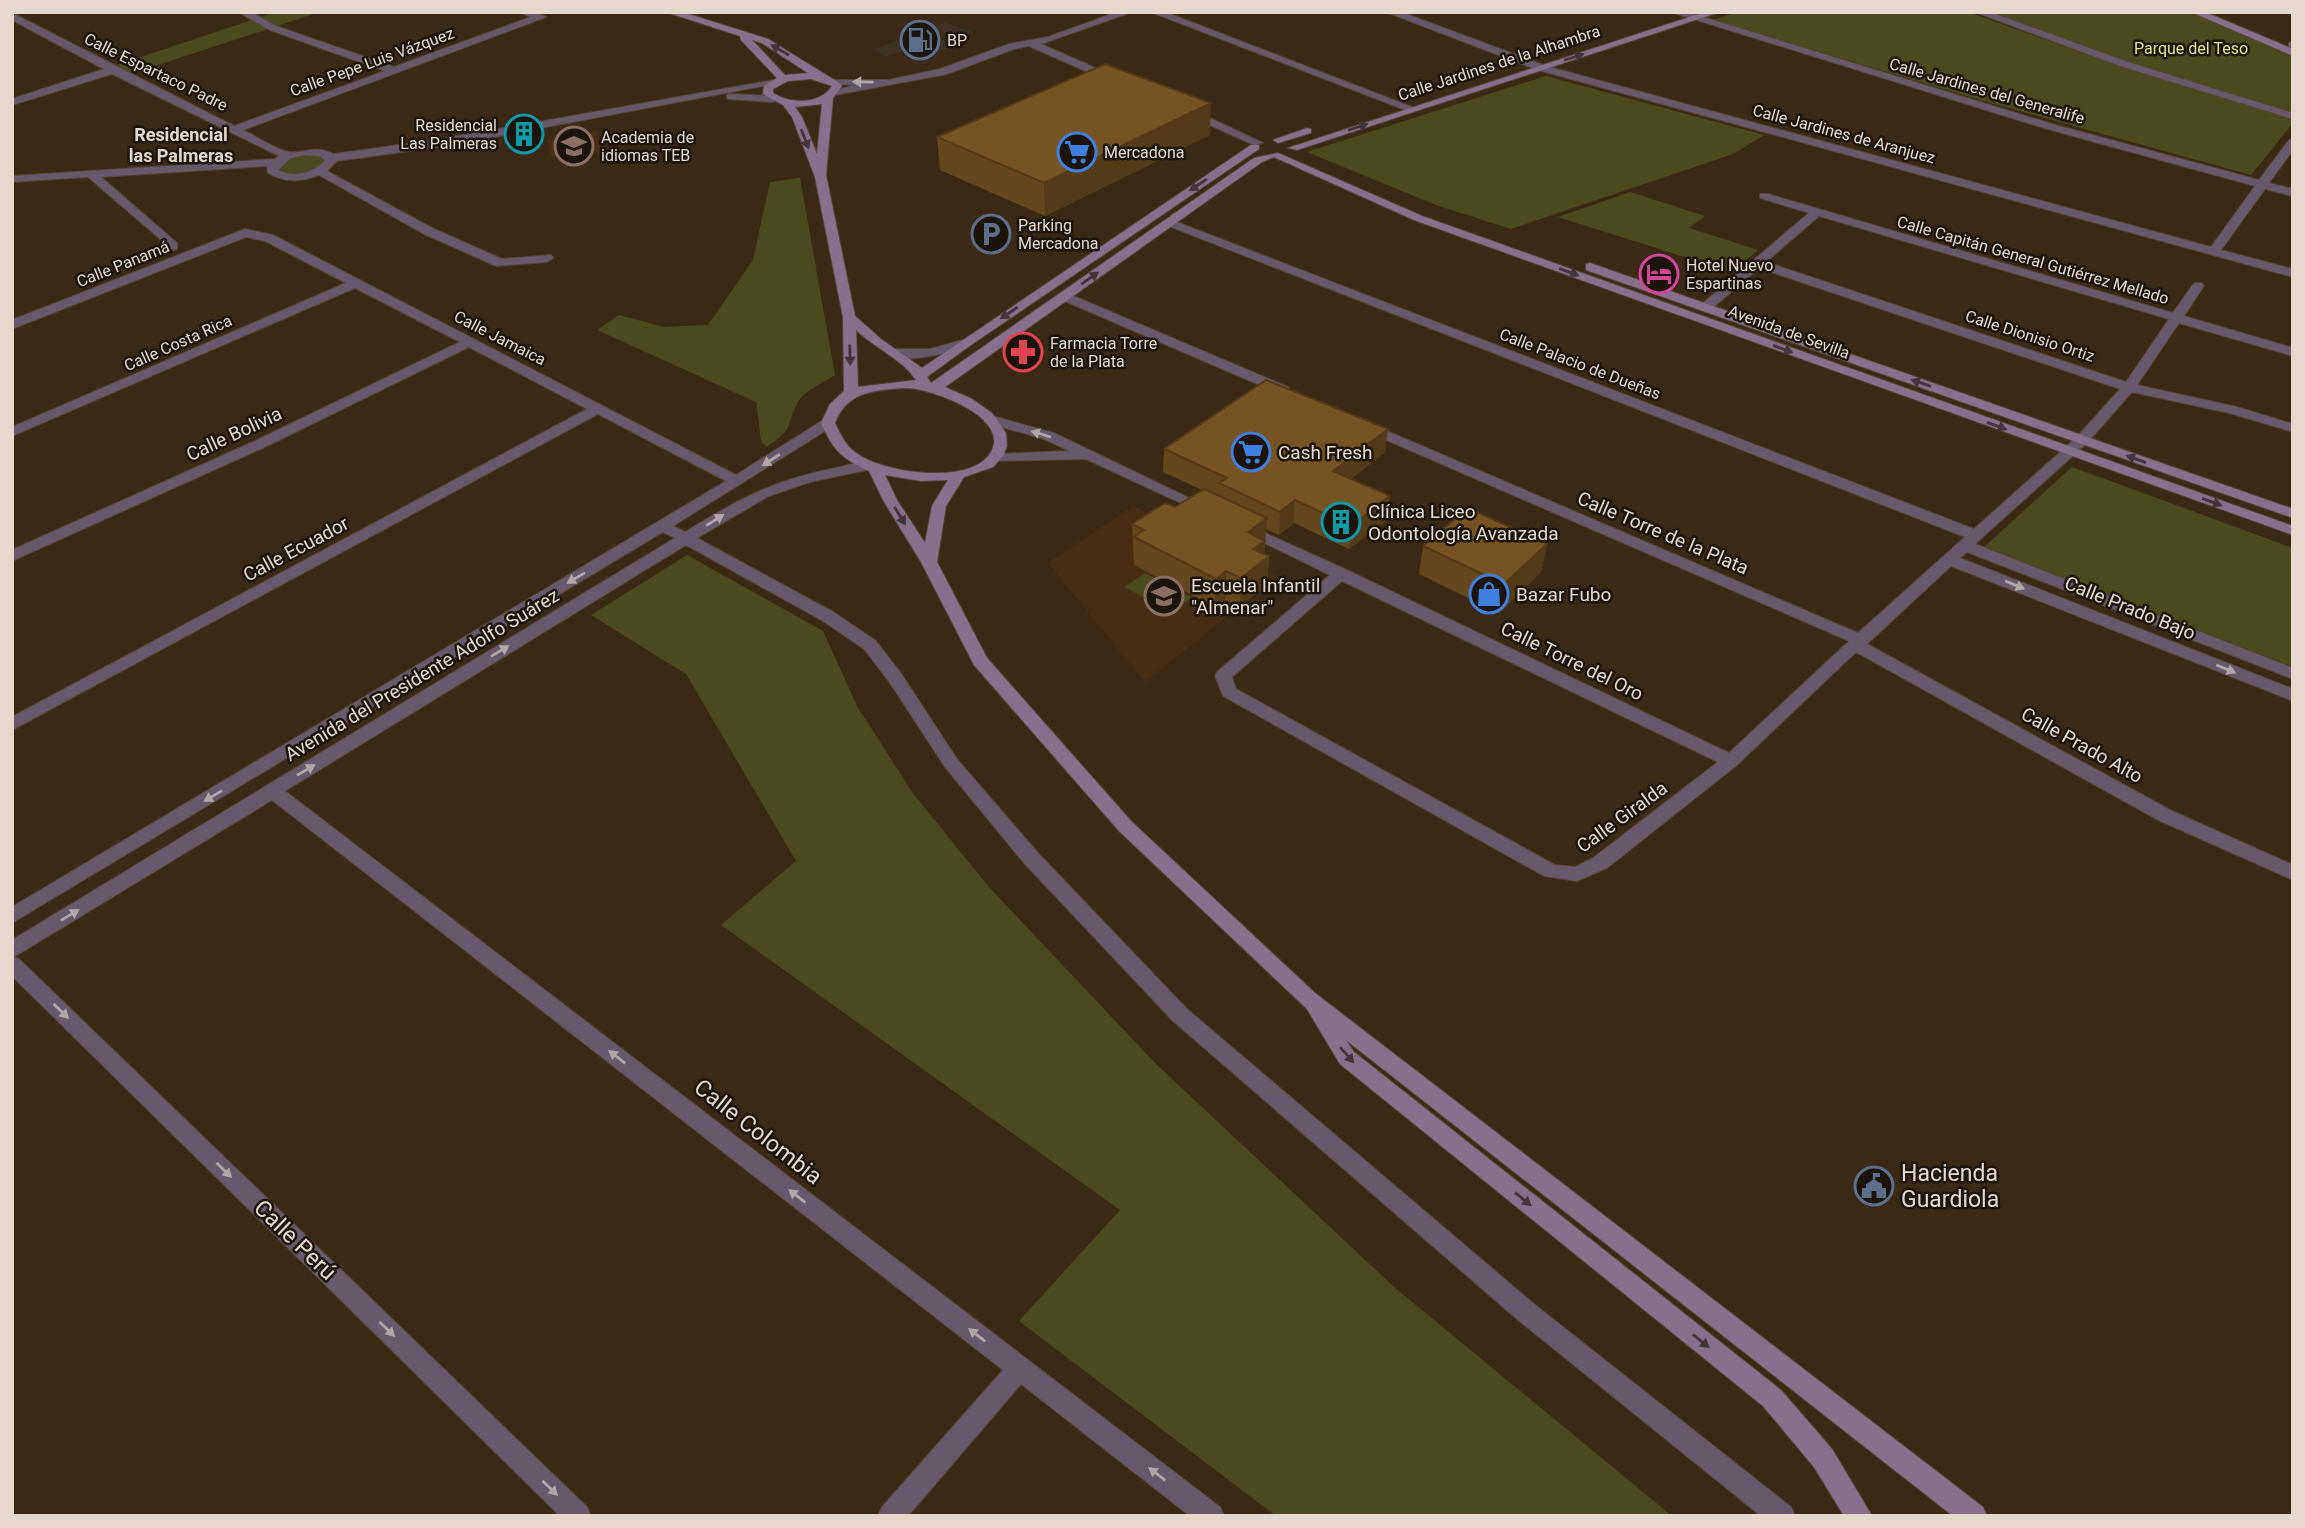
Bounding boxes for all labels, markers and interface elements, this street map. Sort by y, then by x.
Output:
fuel station icon: BP [899,19,941,61]
street label: Calle Jardines de la Alhambra [1396,21,1602,105]
street label: Calle Pepe Luis Vázquez [287,23,457,101]
street label: Calle Espartaco Padre [81,29,231,115]
place label: BP [947,31,967,50]
park label: Parque del Teso [2134,39,2248,58]
one-way arrow [771,44,790,56]
one-way arrow [1564,52,1585,62]
street label: Calle Jardines del Generalife [1887,54,2087,128]
one-way arrow [851,77,873,88]
street label: Calle Jardines de Aranjuez [1751,100,1937,168]
building icon: Residencial Las Palmeras [503,113,545,155]
place label: Residencial Las Palmeras [400,116,497,153]
one-way arrow [1347,121,1368,131]
district label: Residencial las Palmeras [129,124,233,166]
school or university icon: Academia de idiomas TEB [553,125,595,167]
place label: Academia de idiomas TEB [601,128,694,165]
one-way arrow [800,129,811,150]
supermarket icon: Mercadona [1056,131,1098,173]
place label: Mercadona [1104,143,1185,162]
one-way arrow [1188,178,1207,191]
street label: Calle Capitán General Gutiérrez Mellado [1895,212,2171,308]
parking icon: Parking Mercadona [970,213,1012,255]
place label: Parking Mercadona [1018,216,1099,253]
street label: Calle Panamá [74,237,172,291]
hotel icon: Hotel Nuevo Espartinas [1638,253,1680,295]
place label: Hotel Nuevo Espartinas [1686,256,1774,293]
one-way arrow [1559,267,1580,278]
one-way arrow [1081,272,1100,285]
street label: Avenida de Sevilla [1726,301,1852,363]
one-way arrow [999,306,1019,319]
street label: Calle Dionisio Ortiz [1963,306,2097,366]
street label: Calle Jamaica [451,307,549,369]
street label: Calle Costa Rica [121,311,235,375]
street label: Calle Palacio de Dueñas [1497,324,1663,404]
pharmacy icon: Farmacia Torre de la Plata [1002,331,1044,373]
place label: Farmacia Torre de la Plata [1050,334,1157,371]
one-way arrow [1773,344,1794,355]
one-way arrow [844,345,856,367]
one-way arrow [1911,377,1932,388]
street label: Calle Bolivia [183,402,285,466]
one-way arrow [1987,420,2008,431]
one-way arrow [1030,428,1051,438]
supermarket icon: Cash Fresh [1230,431,1272,473]
place label: Cash Fresh [1278,441,1373,464]
one-way arrow [2125,453,2146,464]
one-way arrow [761,454,781,467]
street label: Calle Torre de la Plata [1574,487,1752,579]
one-way arrow [2201,497,2222,508]
place label: Clínica Liceo Odontología Avanzada [1368,500,1559,545]
building icon: Clínica Liceo Odontología Avanzada [1320,501,1362,543]
one-way arrow [894,506,907,526]
street label: Calle Ecuador [239,511,353,586]
one-way arrow [706,514,725,527]
street label: Calle Prado Bajo [2061,571,2199,645]
one-way arrow [567,572,586,584]
shop icon: Bazar Fubo [1468,573,1510,615]
place label: Escuela Infantil "Almenar" [1191,574,1320,619]
school or university icon: Escuela Infantil "Almenar" [1143,575,1185,617]
one-way arrow [2004,579,2025,590]
place label: Bazar Fubo [1516,583,1611,606]
street label: Avenida del Presidente Adolfo Suárez [281,584,563,766]
street label: Calle Torre del Oro [1497,617,1647,705]
one-way arrow [491,645,510,658]
one-way arrow [2216,663,2237,674]
street label: Calle Prado Alto [2017,702,2147,788]
one-way arrow [297,764,316,777]
street label: Calle Giralda [1572,776,1672,858]
one-way arrow [204,789,223,802]
one-way arrow [61,908,80,921]
one-way arrow [53,1003,70,1020]
one-way arrow [1339,1047,1354,1064]
one-way arrow [608,1050,626,1064]
street label: Calle Colombia [689,1074,827,1190]
place label: Hacienda Guardiola [1901,1160,1999,1213]
one-way arrow [216,1162,232,1178]
public building icon: Hacienda Guardiola [1853,1165,1895,1207]
one-way arrow [788,1189,806,1203]
one-way arrow [1513,1192,1531,1207]
street label: Calle Perú [248,1194,342,1286]
one-way arrow [378,1320,395,1336]
one-way arrow [968,1328,986,1342]
one-way arrow [1692,1333,1709,1348]
one-way arrow [1148,1466,1166,1481]
one-way arrow [541,1479,558,1496]

